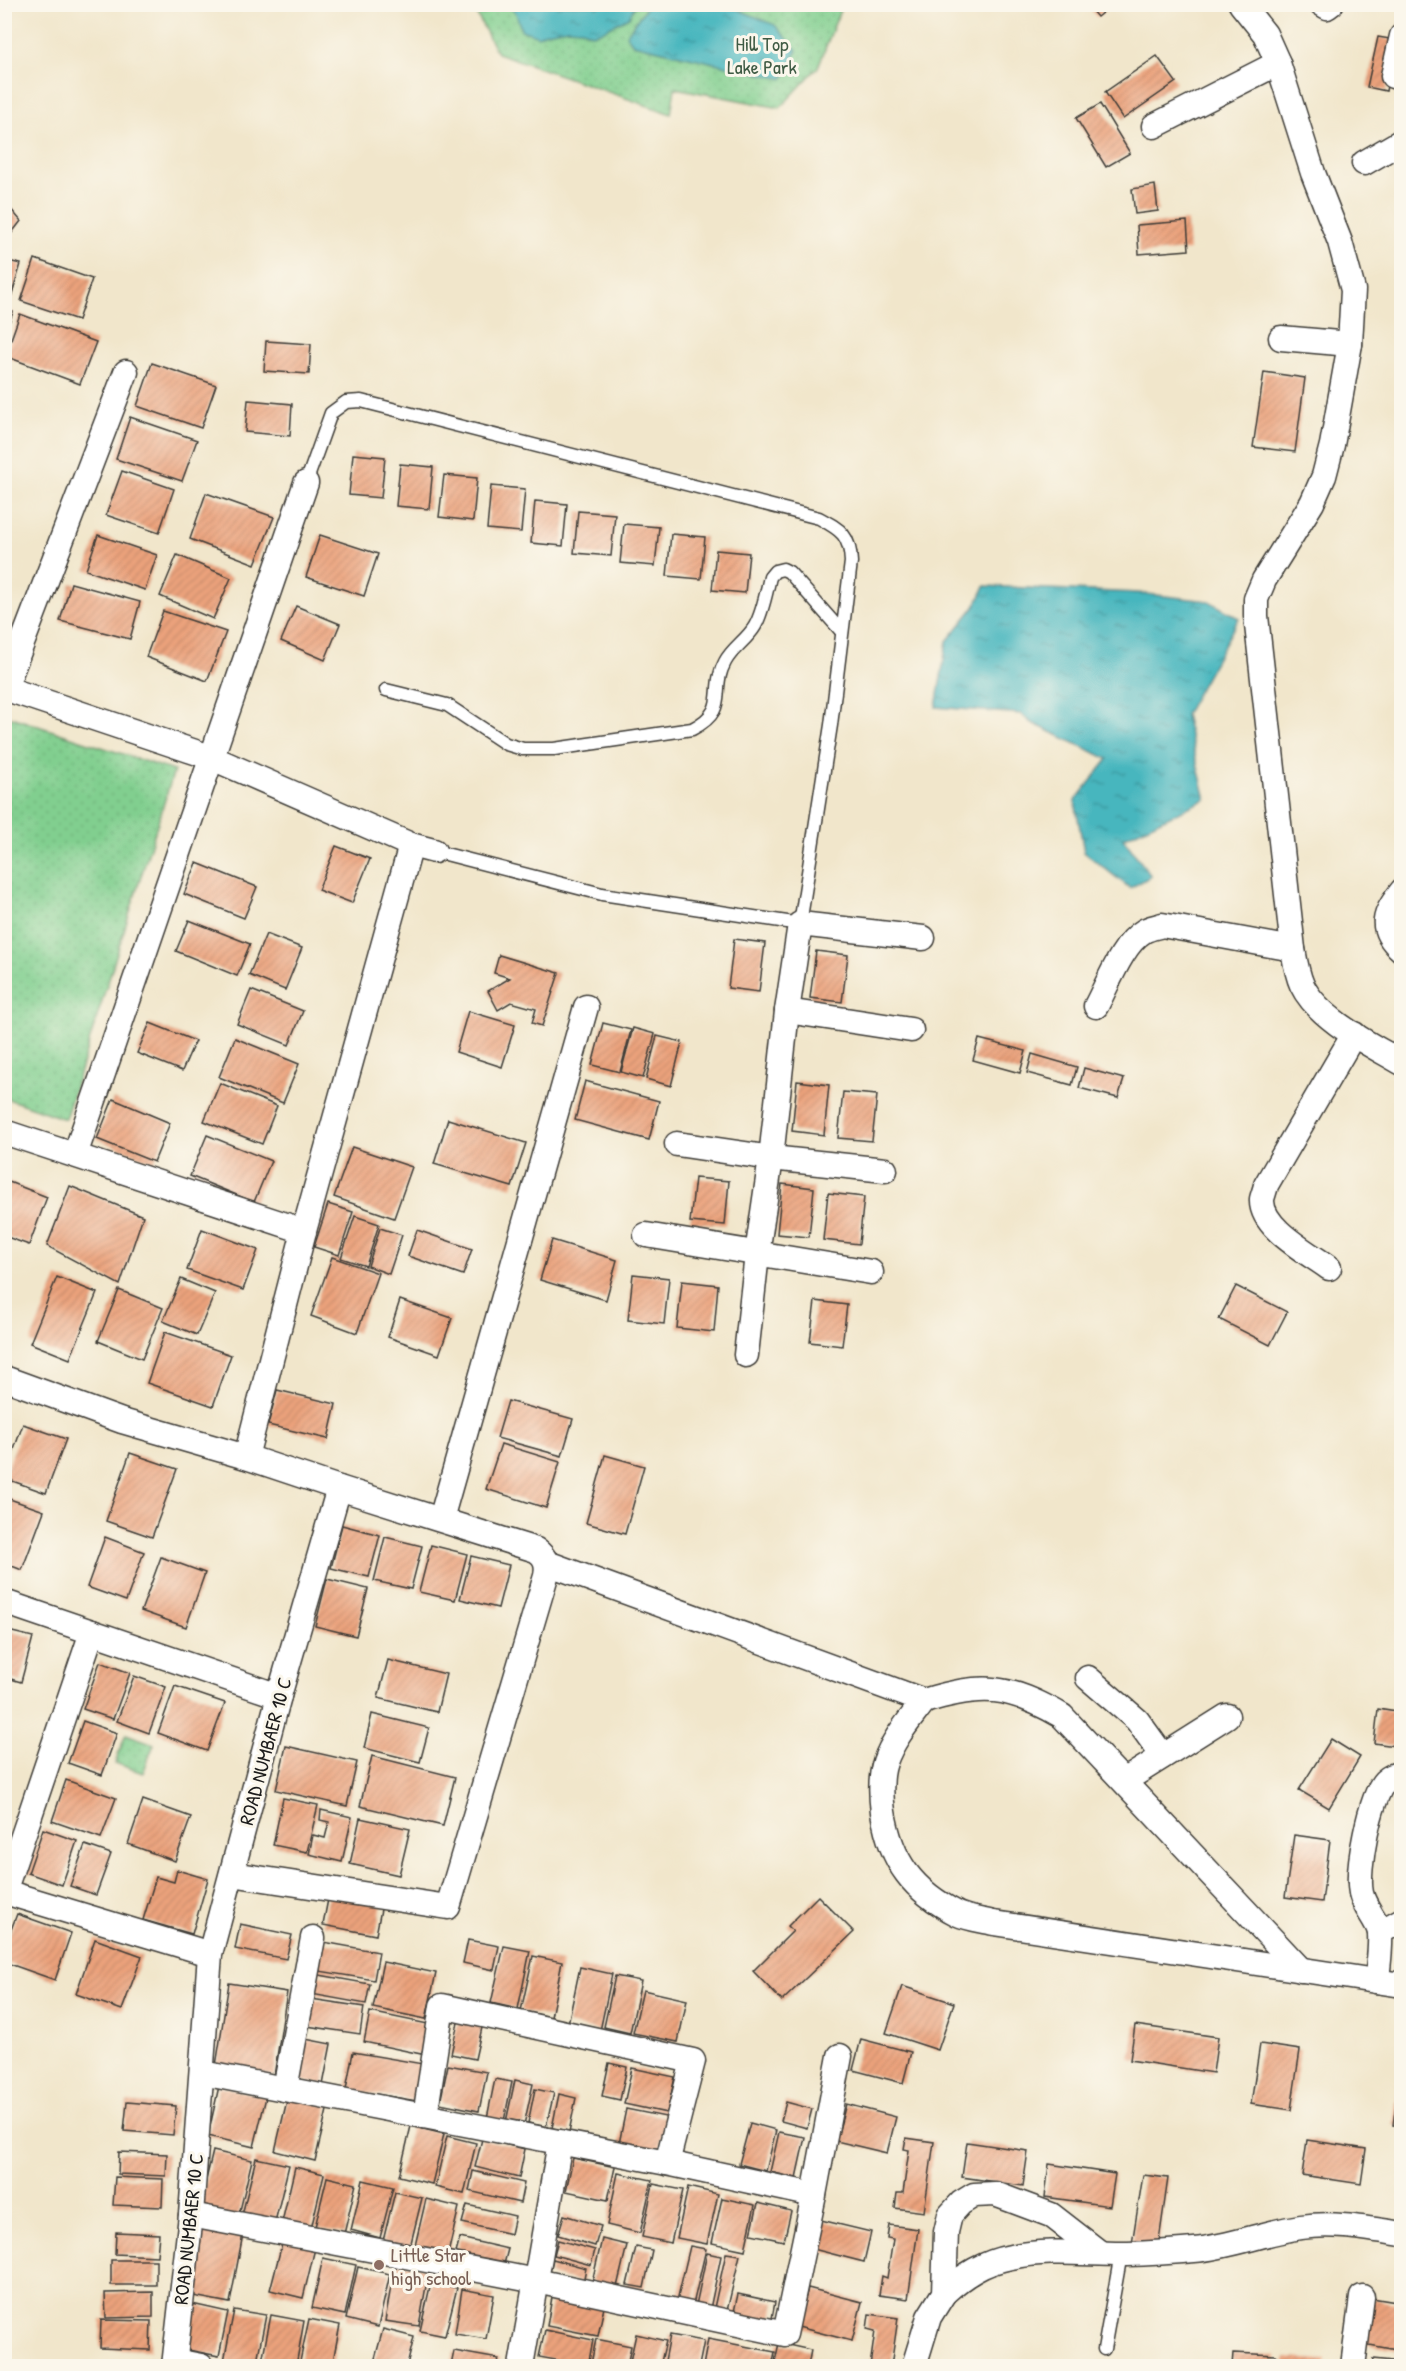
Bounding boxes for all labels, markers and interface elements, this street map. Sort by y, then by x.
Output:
park label: Hill Top Lake Park [727,30,797,80]
street label: ROAD NUMBAER 10 C [232,1674,298,1828]
street label: ROAD NUMBAER 10 C [167,2152,209,2306]
place label: Little Star high school [391,2241,472,2291]
marker: Little Star high school [372,2258,386,2272]

